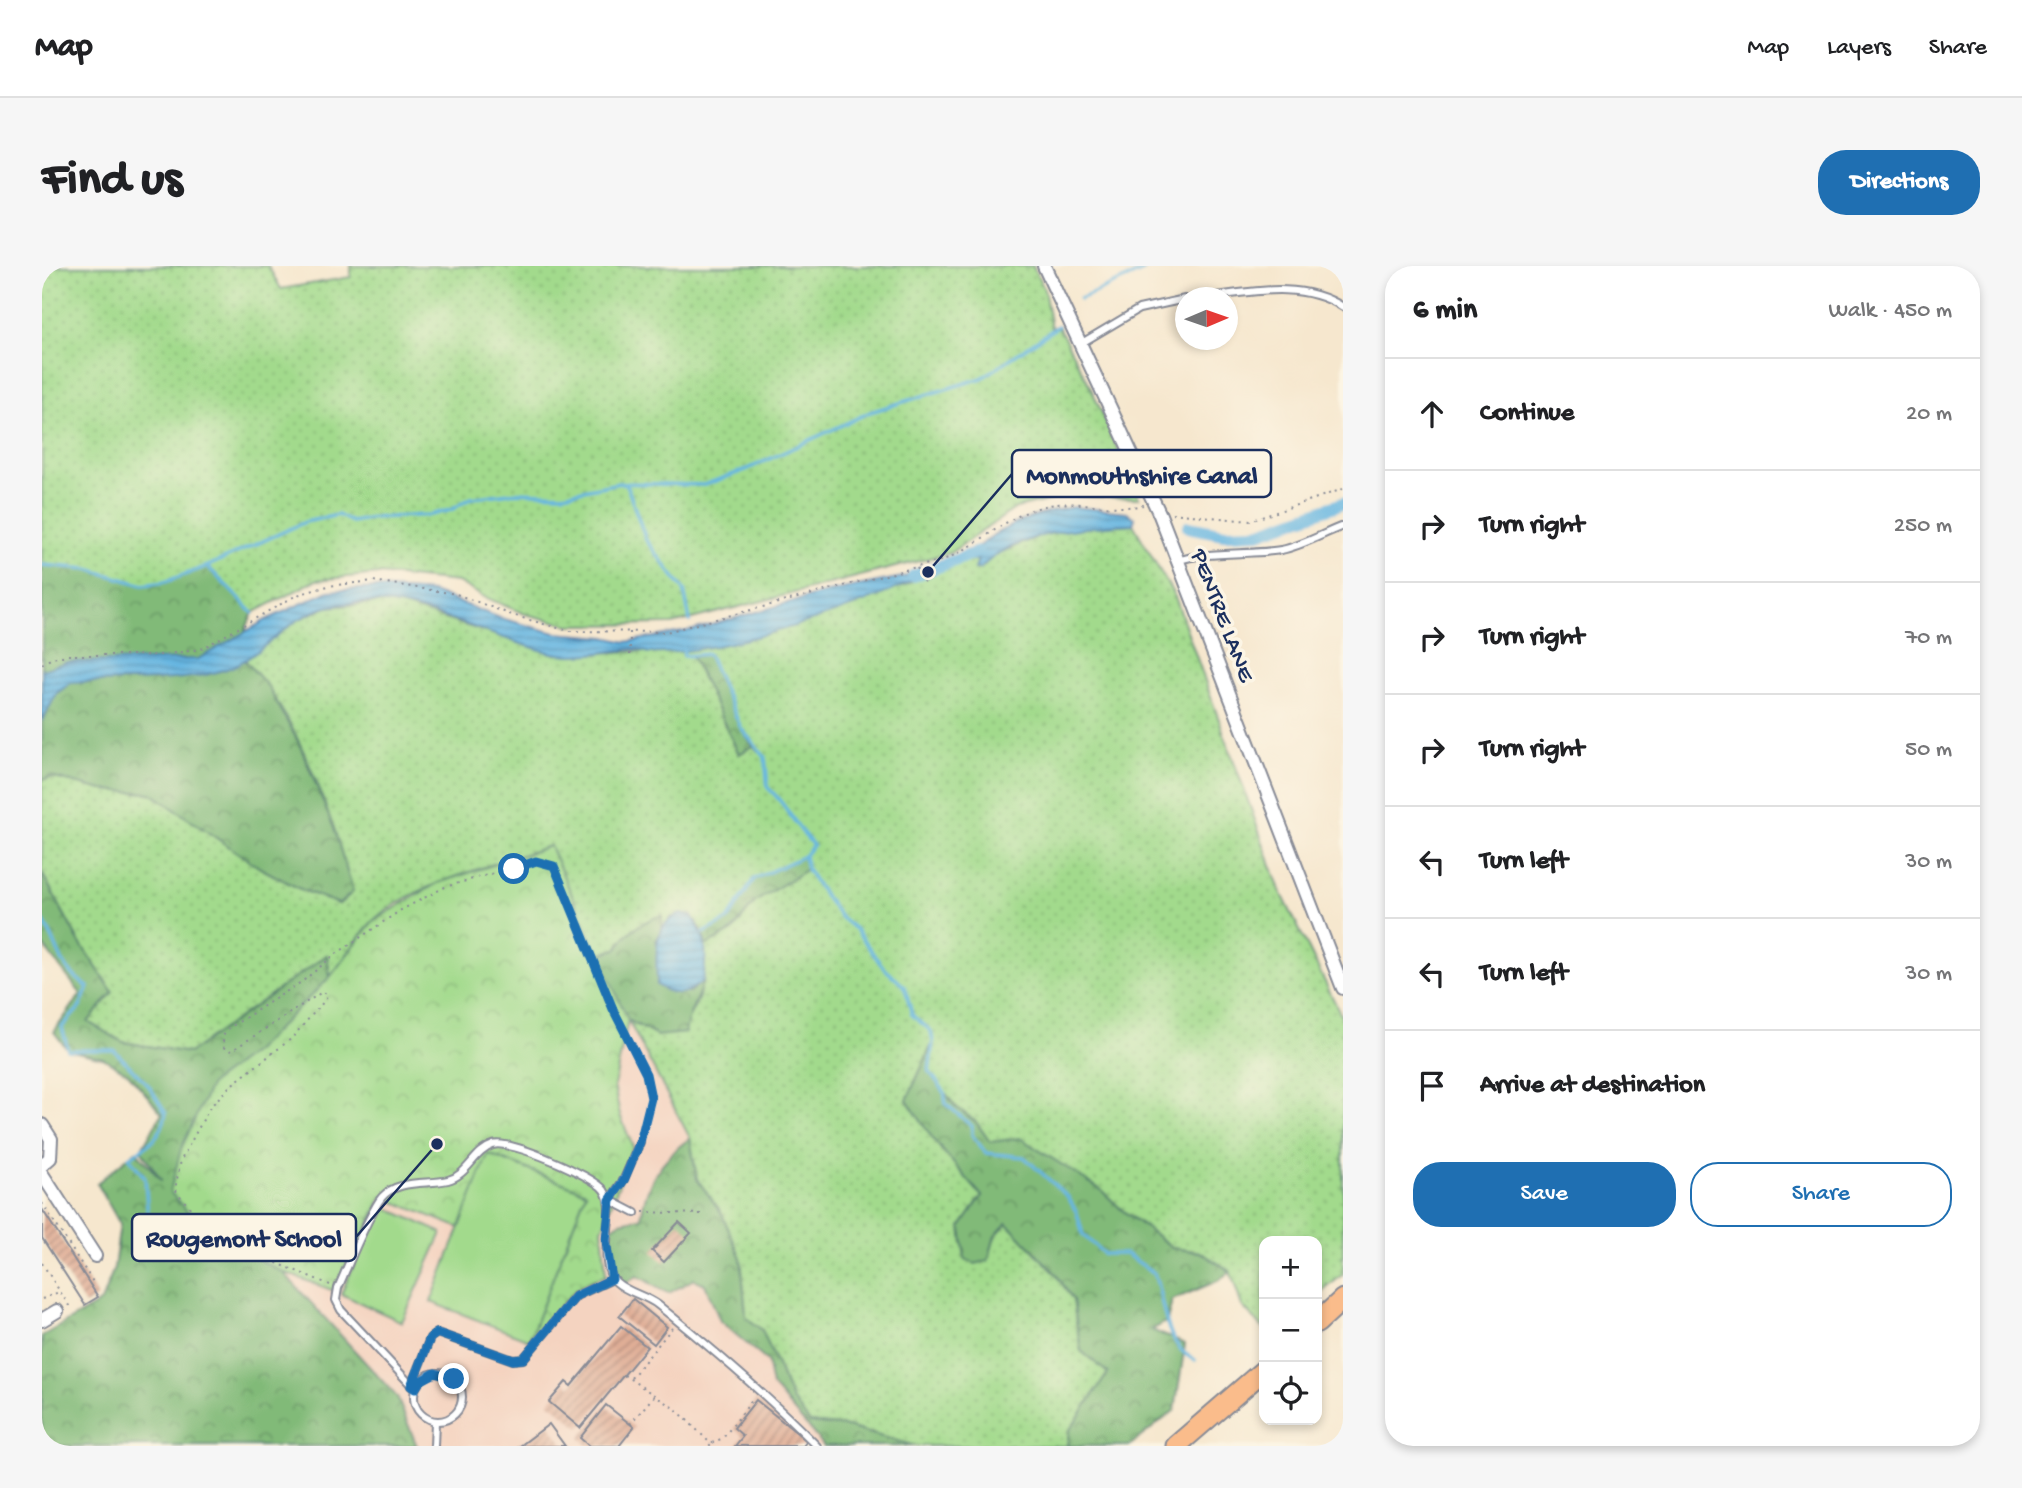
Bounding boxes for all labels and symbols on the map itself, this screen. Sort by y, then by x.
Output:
north arrow [1175,287,1238,350]
callout: Monmouthshire Canal [1012,450,1271,497]
text: Monmouthshire Canal [1026,463,1258,494]
street label: PENTRE LANE [1182,545,1260,687]
route start [498,853,529,884]
callout: Rougemont School [132,1214,356,1261]
text: Rougemont School [145,1226,342,1257]
route end [438,1363,469,1394]

